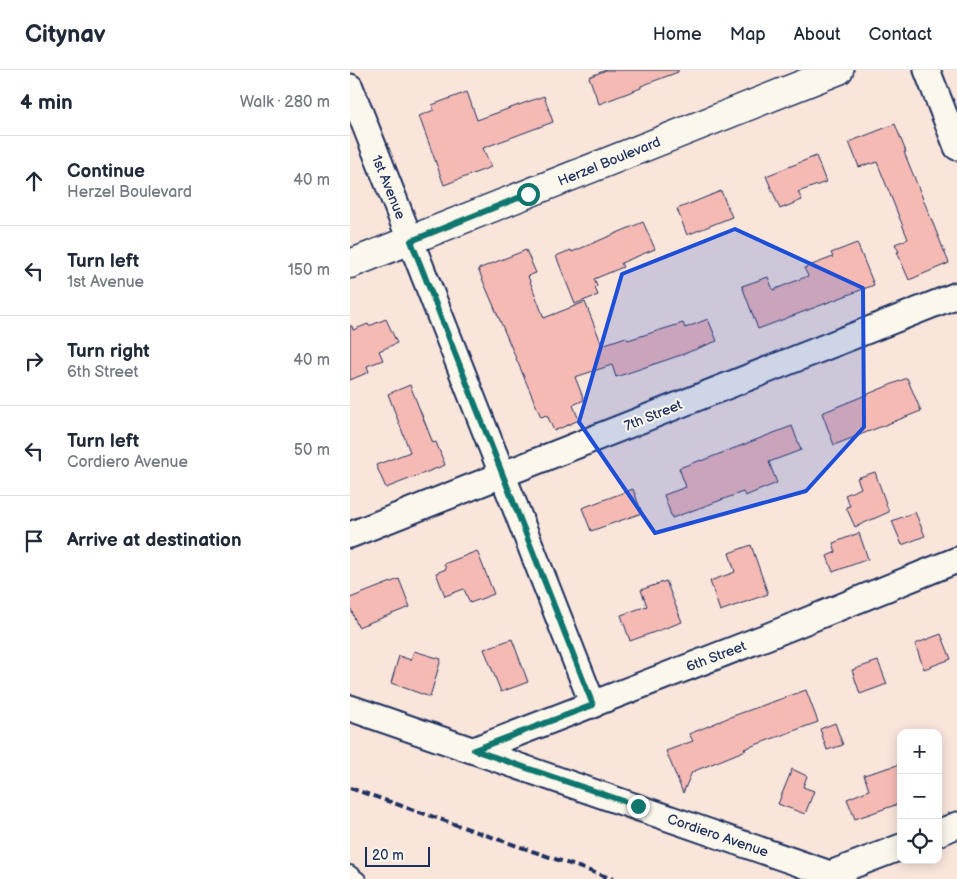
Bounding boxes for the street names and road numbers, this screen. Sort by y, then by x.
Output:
street label: Herzel Boulevard [555,133,663,190]
street label: 1st Avenue [368,153,409,222]
street label: 7th Street [622,396,685,435]
street label: 6th Street [684,637,749,676]
street label: Cordiero Avenue [665,810,771,861]

